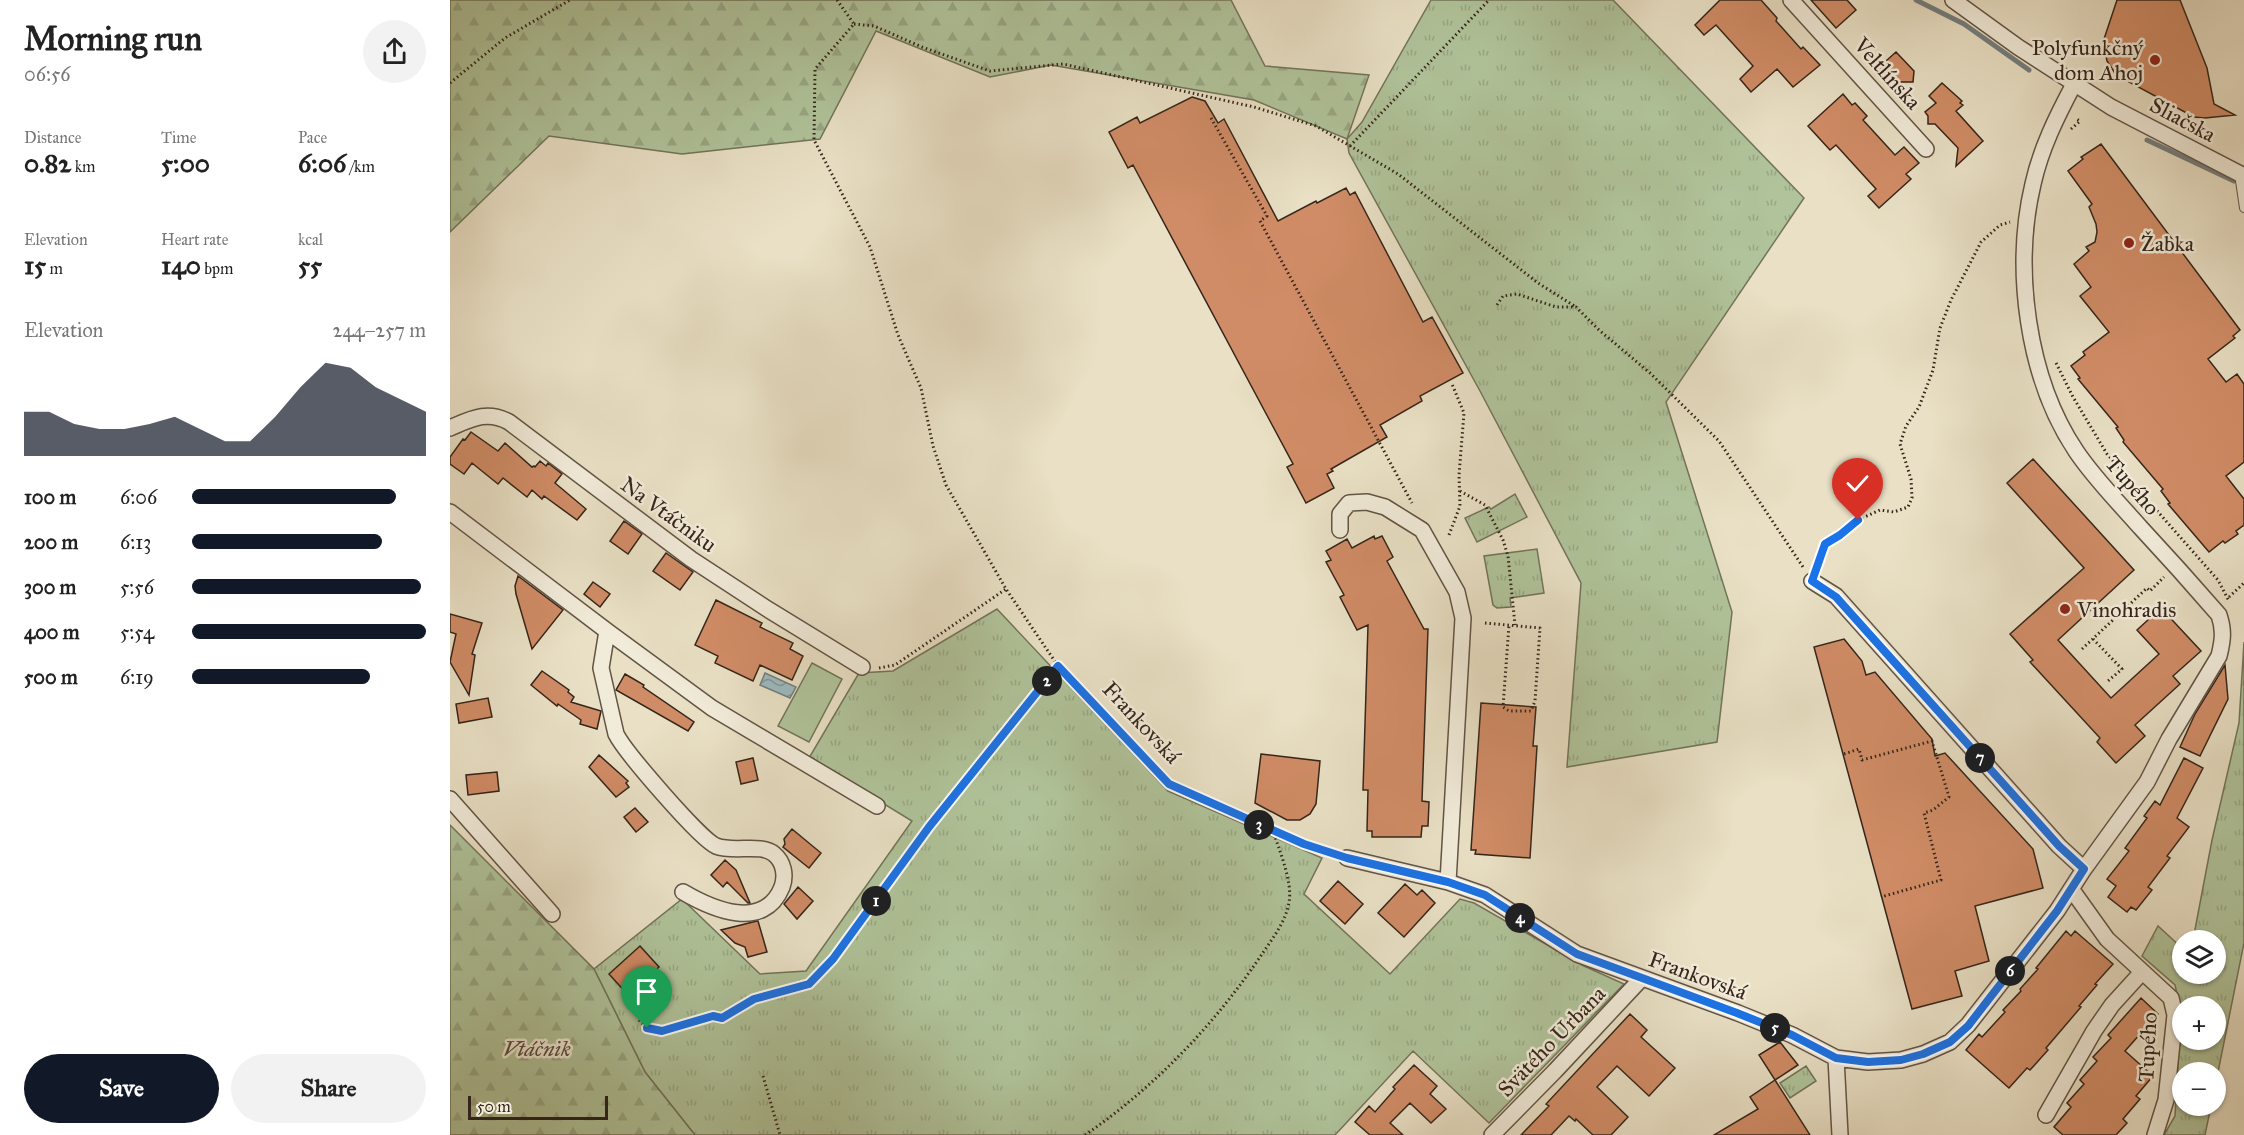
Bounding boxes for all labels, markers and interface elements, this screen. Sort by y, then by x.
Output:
text: Morning run [24,19,202,59]
button: share [363,20,426,83]
street label: Veltlínska [1848,31,1928,116]
place label: Polyfunkčný dom Ahoj [2032,34,2144,86]
marker: Polyfunkčný dom Ahoj [2148,53,2162,67]
text: 06:56 [24,62,70,86]
street label: Sliačska [2145,91,2221,148]
text: Distance [24,128,81,147]
text: Time [161,128,196,147]
text: Pace [298,128,327,147]
text: 0.82 [24,147,71,179]
text: 5:00 [161,147,210,179]
text: 6:06 [298,147,346,179]
text: km [71,157,96,176]
text: /km [346,157,375,176]
text: Elevation [24,230,88,249]
text: Heart rate [161,230,228,249]
text: kcal [298,230,323,249]
place label: Žabka [2141,230,2195,257]
marker: Žabka [2122,236,2136,250]
text: 15 [24,249,46,281]
text: 140 [161,249,201,281]
text: 55 [298,249,322,281]
text: m [46,259,63,278]
text: bpm [201,259,234,278]
text: Elevation [24,318,103,342]
text: 244–257 m [333,318,426,342]
street label: Tupého [2099,450,2166,521]
pin [1832,458,1883,520]
icon: check [1841,467,1874,500]
street label: Na Vtáčniku [615,470,722,558]
text: 100 m [24,485,76,509]
text: 6:06 [120,485,157,509]
text: 200 m [24,530,78,554]
text: 6:13 [120,530,151,554]
text: 300 m [24,575,76,599]
text: 5:56 [120,575,154,599]
place label: Vinohradis [2076,596,2176,623]
marker: Vinohradis [2058,602,2072,616]
text: 400 m [24,620,80,644]
text: 5:54 [120,620,154,644]
text: 500 m [24,665,78,689]
text: 6:19 [120,665,154,689]
pin: 2 [1032,666,1062,696]
text: 2 [1043,671,1051,690]
street label: Frankovská [1097,676,1187,770]
pin: 7 [1965,743,1995,773]
text: 7 [1976,748,1984,767]
pin: 3 [1244,810,1274,840]
text: 3 [1256,815,1262,834]
pin: 1 [861,886,891,916]
text: 1 [873,891,879,910]
pin: 4 [1505,903,1535,933]
text: 4 [1516,908,1524,927]
map controls [2172,930,2226,1116]
button: layers [2172,930,2226,984]
street label: Frankovská [1645,945,1751,1006]
pin: 6 [1995,956,2025,986]
text: 6 [2006,961,2014,980]
pin [621,966,672,1028]
icon: arrive [630,975,663,1008]
street label: Svätého Urbana [1492,980,1611,1102]
button: + [2172,996,2226,1050]
street label: Tupého [2132,1011,2163,1083]
pin: 5 [1760,1013,1790,1043]
text: 5 [1771,1018,1779,1037]
park label: Vtáčnik [503,1035,571,1062]
button: Save [24,1054,219,1123]
button: Share [231,1054,426,1123]
button: − [2172,1062,2226,1116]
scale bar [468,1093,608,1120]
text: 50 m [477,1097,511,1116]

